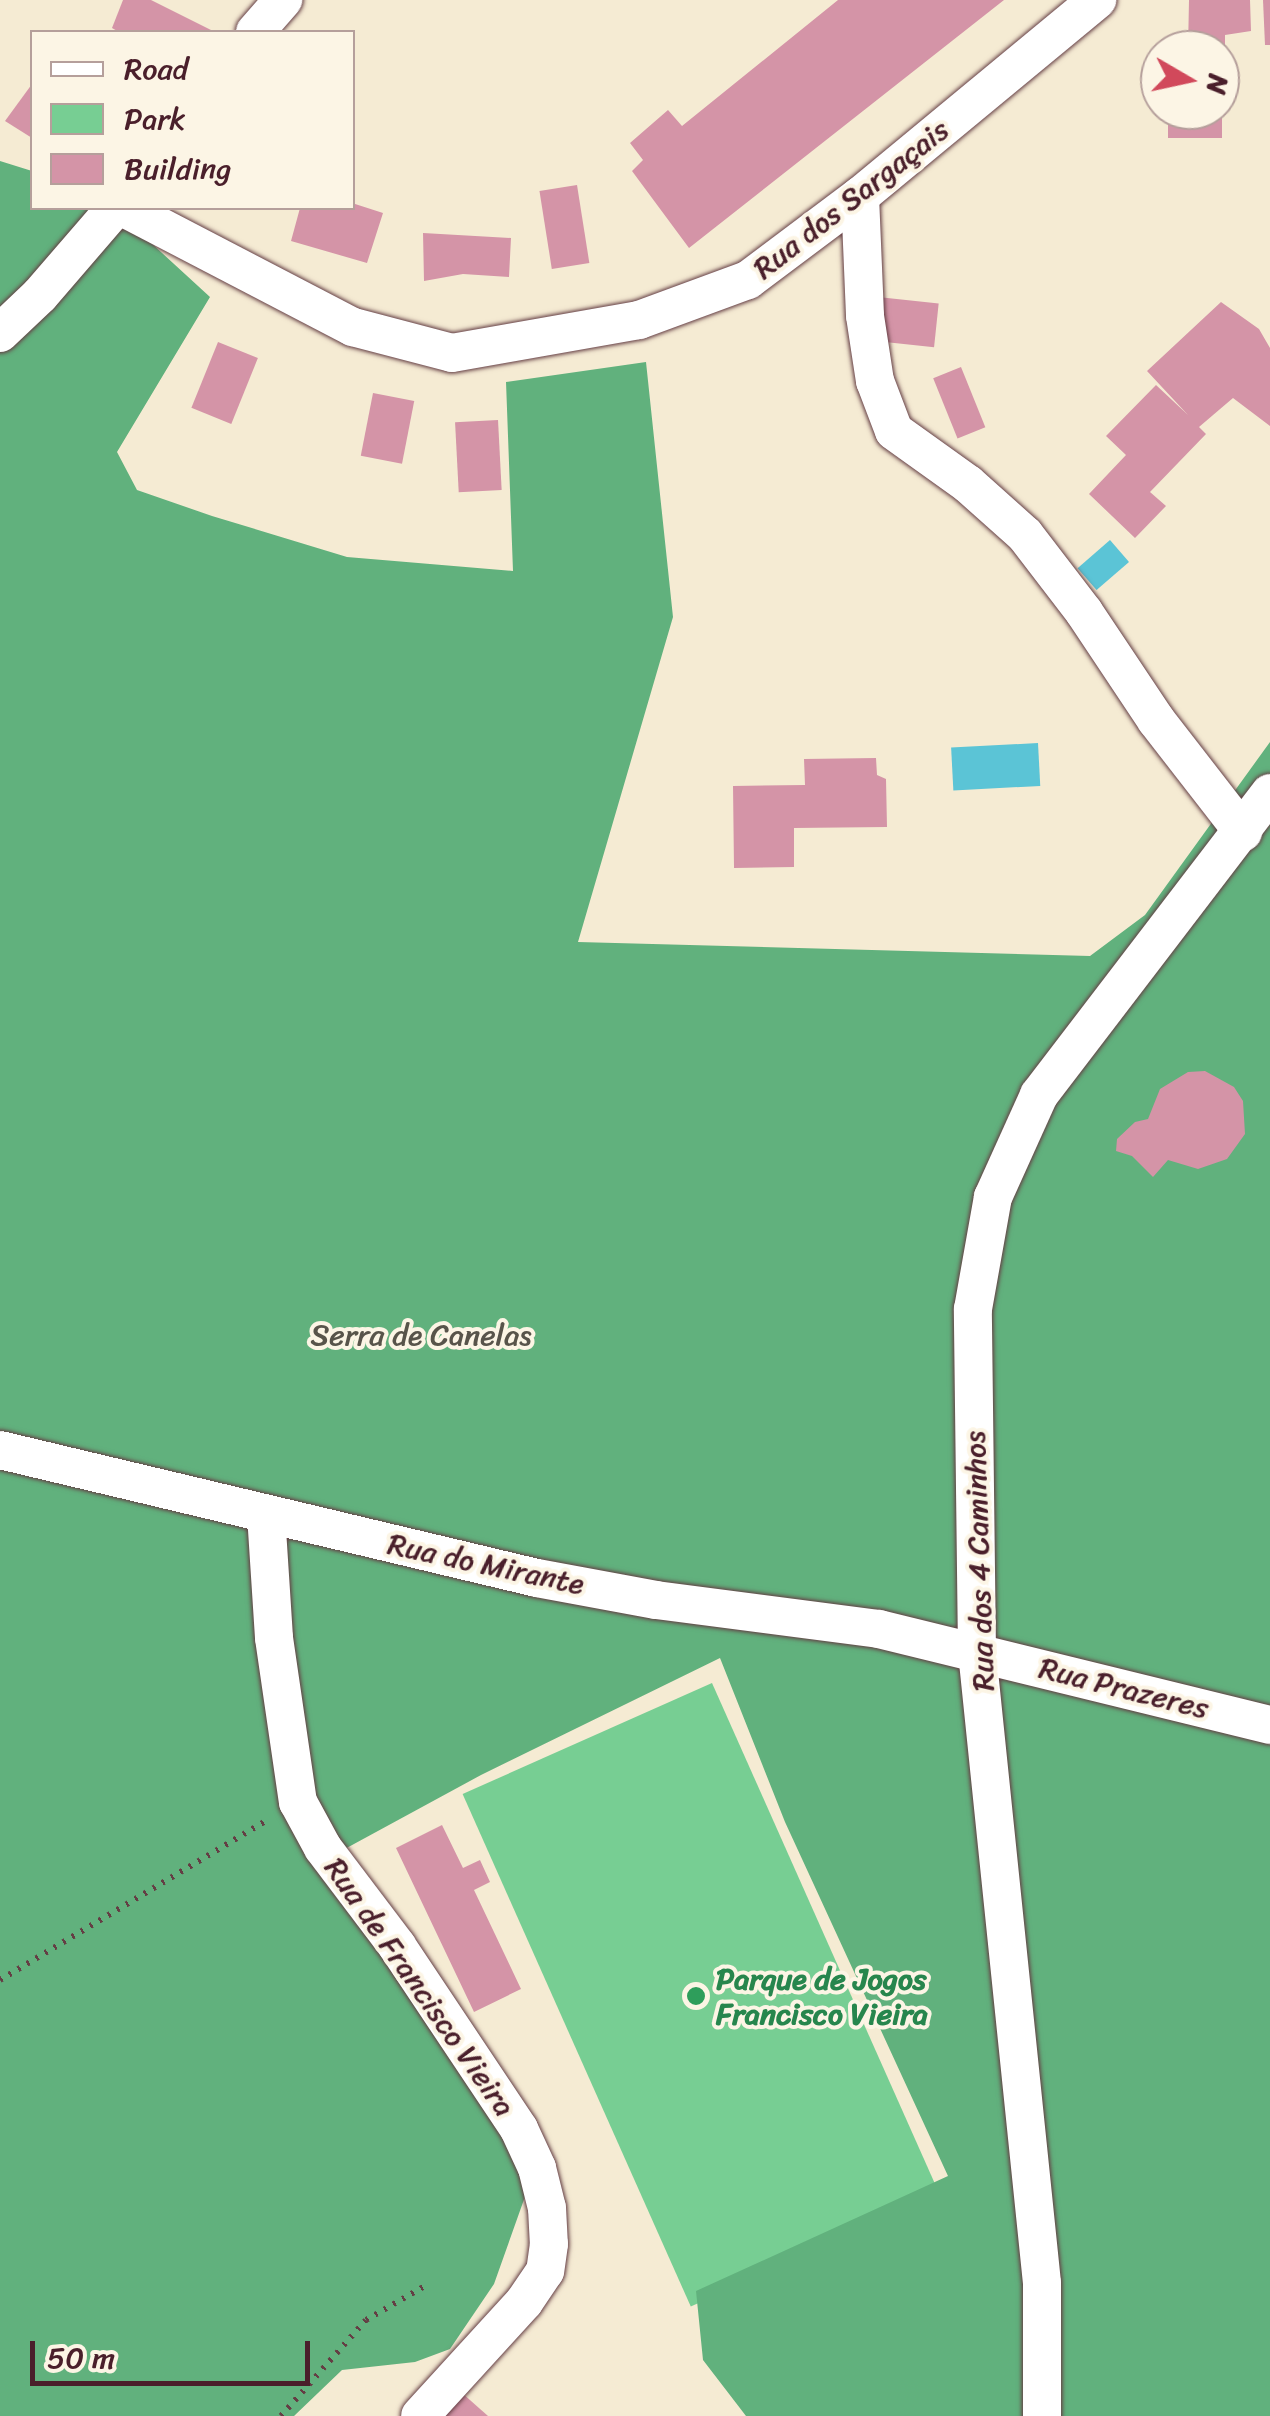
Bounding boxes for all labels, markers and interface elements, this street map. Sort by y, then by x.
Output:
legend [30,30,355,210]
north arrow [1140,30,1240,130]
text: Road [124,42,188,96]
text: N [1192,71,1244,98]
text: Park [124,92,186,146]
street label: Rua dos Sargaçais [747,112,955,286]
text: Building [124,142,231,196]
park label: Serra de Canelas [310,1317,532,1353]
street label: Rua dos 4 Caminhos [956,1429,1002,1693]
street label: Rua do Mirante [385,1526,587,1602]
street label: Rua Prazeres [1036,1650,1212,1726]
street label: Rua de Francisco Vieira [317,1851,523,2123]
place label: Parque de Jogos Francisco Vieira [716,1961,928,2032]
marker: Parque de Jogos Francisco Vieira [685,1985,707,2007]
scale bar [35,2321,315,2383]
text: 50 m [47,2331,115,2385]

